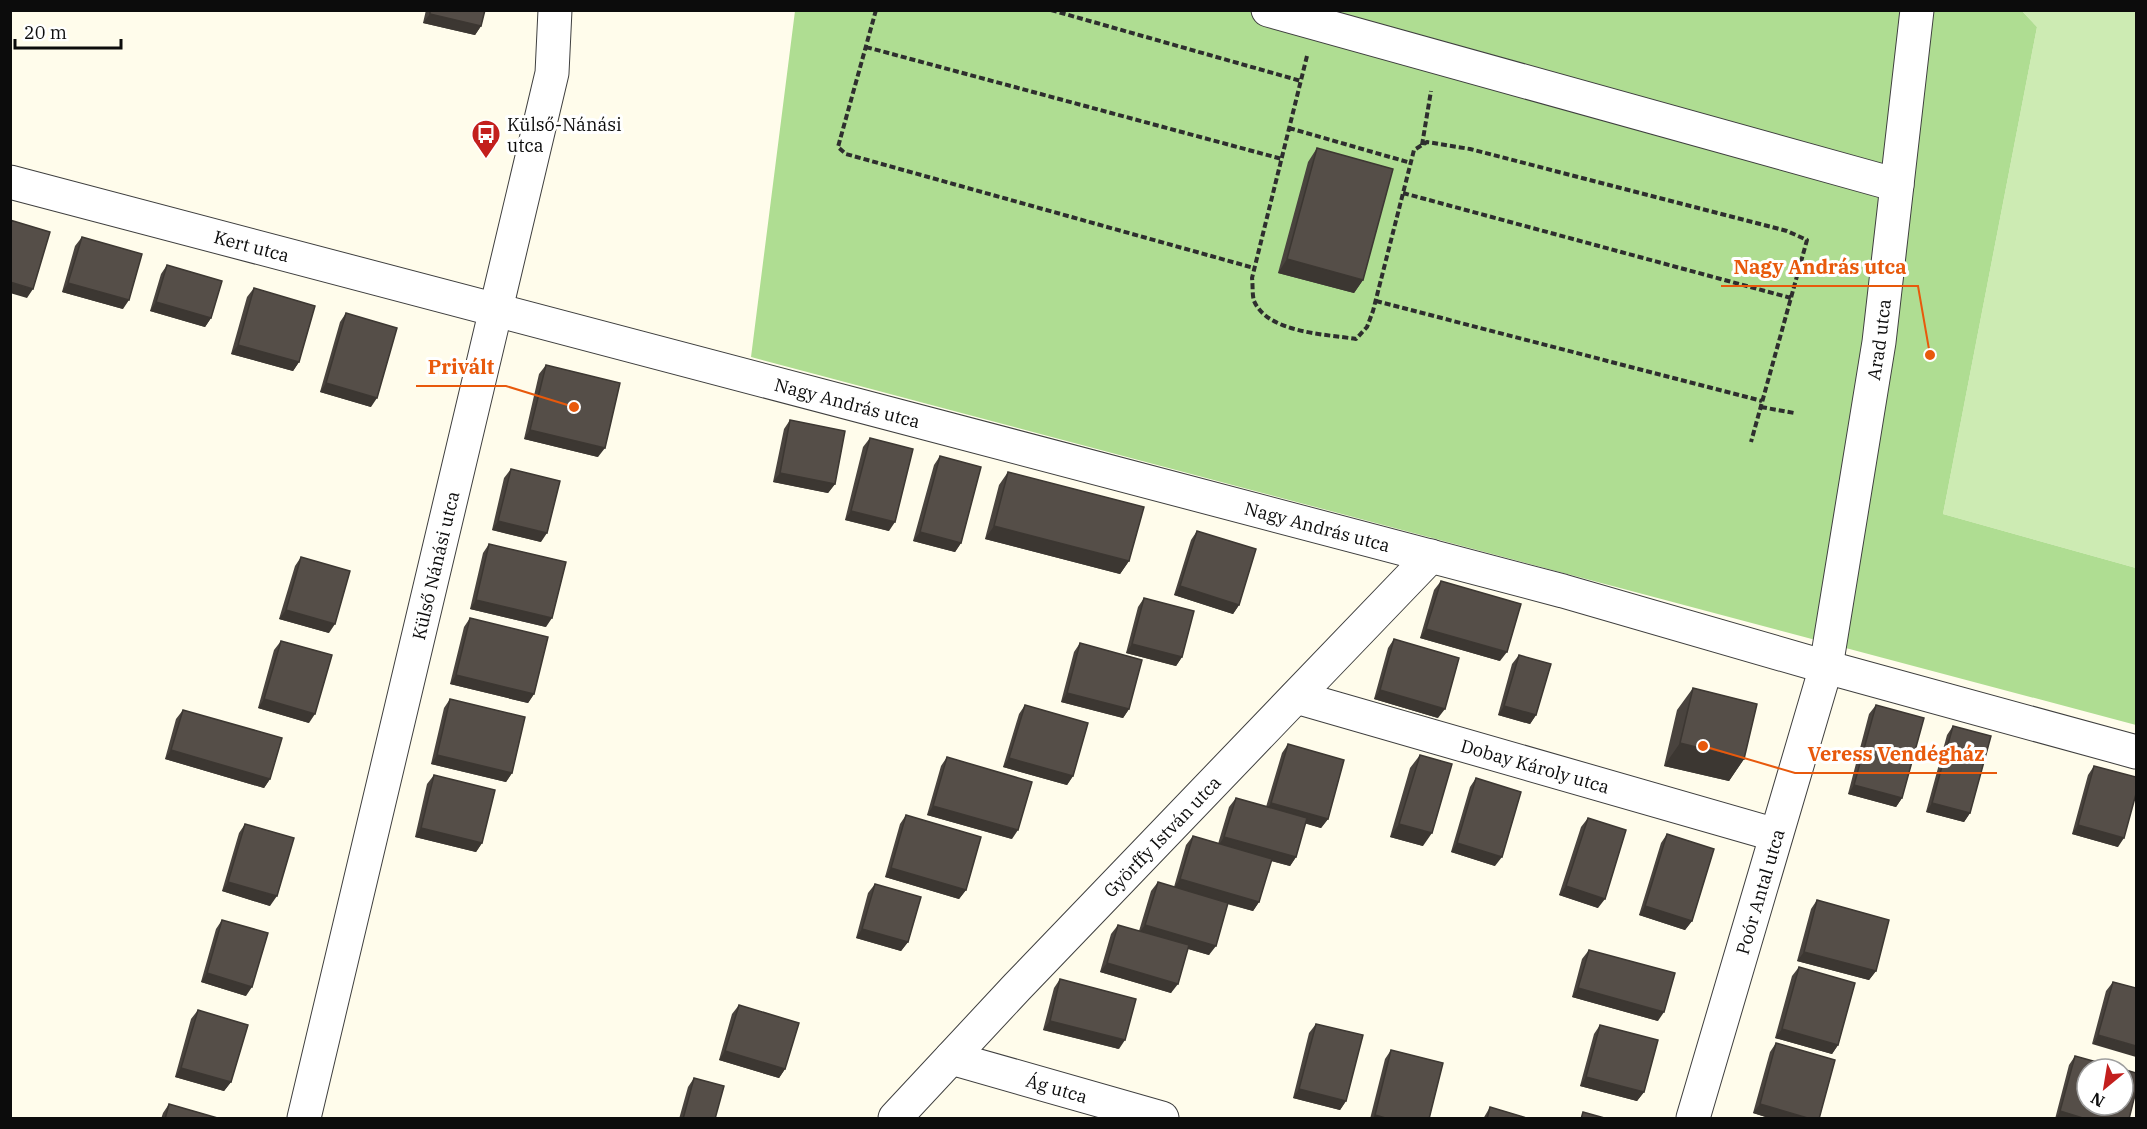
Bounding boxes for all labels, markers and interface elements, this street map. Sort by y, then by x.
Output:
scale bar [15,12,122,50]
text: 20 m [24,21,67,44]
place label: Külső-Nánási utca [507,113,622,157]
bus stop icon: Külső-Nánási utca [470,118,502,160]
street label: Kert utca [211,225,292,267]
callout: Nagy András utca [1721,248,1918,286]
text: Nagy András utca [1733,253,1907,280]
street label: Arad utca [1861,297,1895,382]
callout: Privált [416,348,506,386]
text: Privált [428,353,495,380]
street label: Nagy András utca [772,372,923,433]
street label: Külső Nánási utca [406,488,464,642]
street label: Nagy András utca [1242,496,1393,557]
street label: Dobay Károly utca [1458,734,1612,798]
callout: Veress Vendégház [1795,735,1997,773]
text: Veress Vendégház [1807,740,1985,767]
street label: Györffy István utca [1098,771,1226,902]
street label: Poór Antal utca [1730,826,1789,957]
north arrow [2075,1057,2135,1117]
street label: Ág utca [1023,1068,1090,1108]
text: N [2087,1088,2108,1112]

